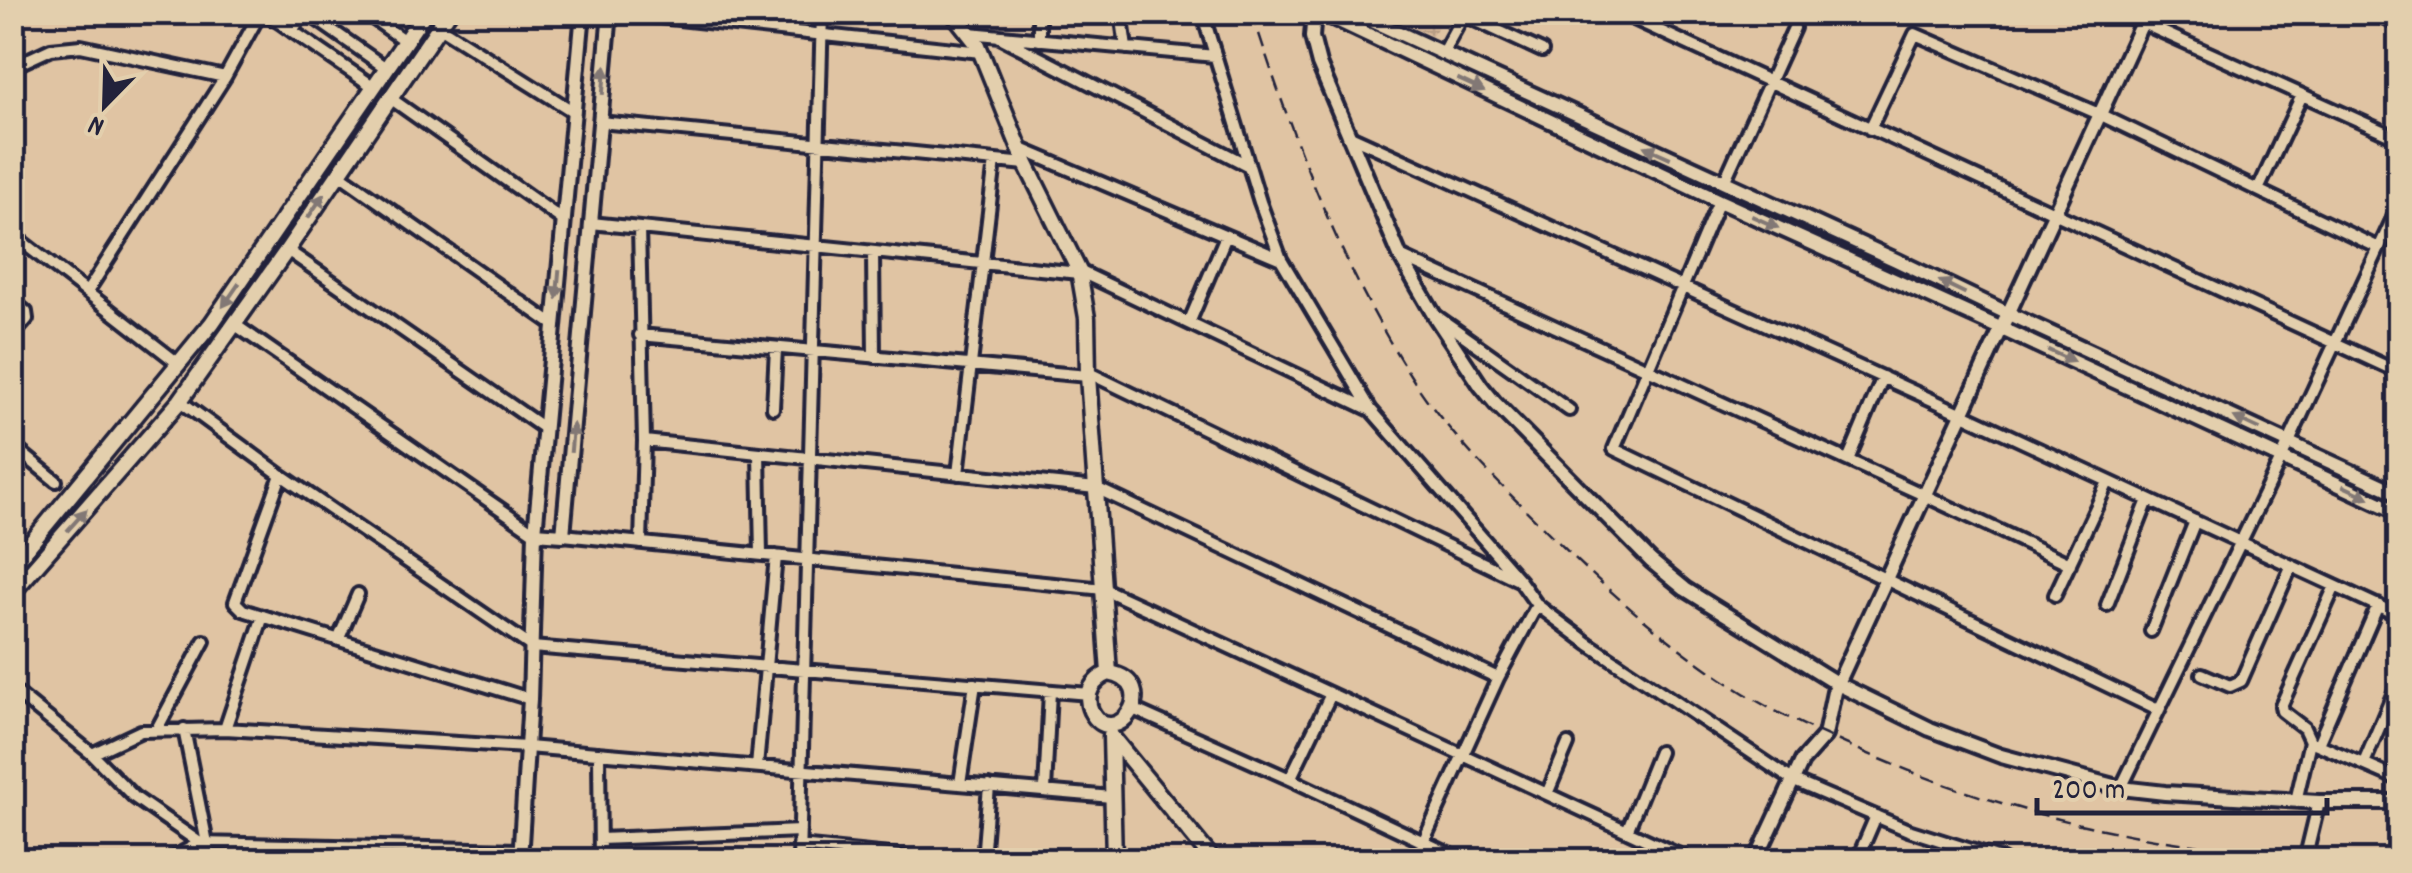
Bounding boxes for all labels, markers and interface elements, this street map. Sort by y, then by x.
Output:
north arrow [55,55,155,155]
one-way arrow [596,63,612,95]
one-way arrow [1457,76,1486,93]
text: N [83,102,111,145]
one-way arrow [1642,144,1672,160]
one-way arrow [306,192,325,220]
one-way arrow [1750,214,1780,230]
one-way arrow [550,268,566,300]
one-way arrow [1938,279,1967,296]
one-way arrow [222,282,241,308]
one-way arrow [2047,348,2076,364]
one-way arrow [2233,415,2262,432]
one-way arrow [564,422,580,454]
one-way arrow [2342,484,2371,501]
one-way arrow [66,508,88,533]
scale bar [2037,753,2327,815]
text: 200 m [2052,771,2125,814]

